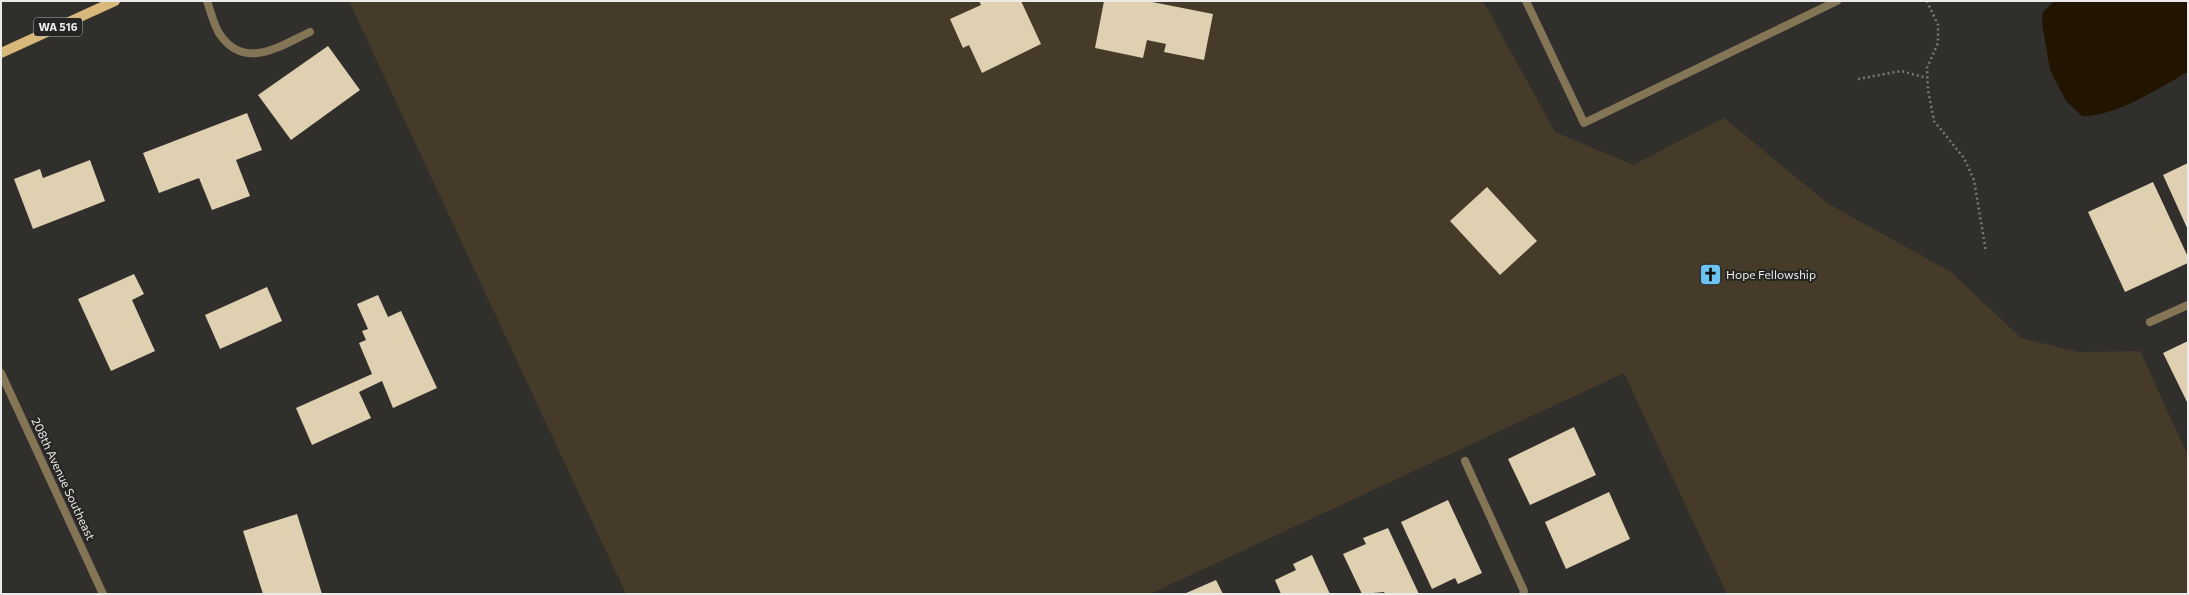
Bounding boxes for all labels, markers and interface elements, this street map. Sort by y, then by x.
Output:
road number: WA 516 [34,18,82,36]
church icon: Hope Fellowship [1697,262,1723,288]
place label: Hope Fellowship [1726,267,1816,281]
street label: 208th Avenue Southeast [29,415,99,542]

